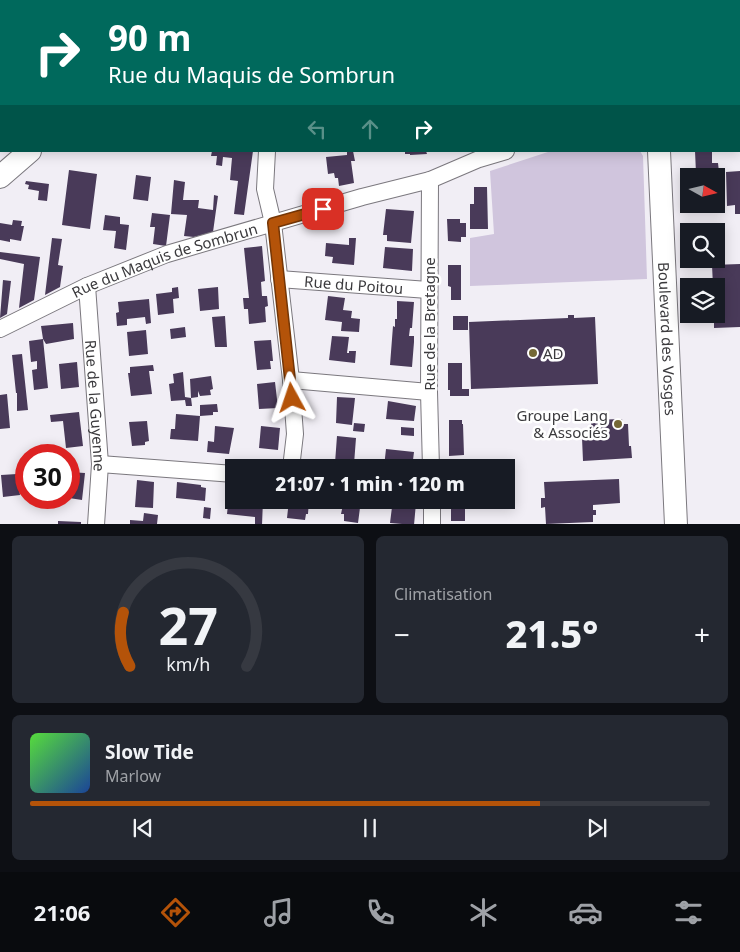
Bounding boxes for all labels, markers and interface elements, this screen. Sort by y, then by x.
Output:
text: 90 m [108,14,191,61]
icon: right [25,20,90,85]
text: Rue du Maquis de Sombrun [108,59,395,89]
icon: left [303,115,331,143]
icon: ahead [356,115,384,143]
icon: right [409,115,437,143]
north arrow [680,168,725,212]
map controls [680,168,725,323]
pin [302,188,344,230]
icon: arrive [309,195,337,223]
street label: Rue du Maquis de Sombrun [68,218,260,302]
button: search [680,223,725,268]
street label: Rue de la Bretagne [419,257,439,391]
street label: Boulevard des Vosges [654,261,681,416]
street label: Rue du Poitou [304,271,404,298]
button: layers [680,278,725,323]
street label: Rue de la Guyenne [81,339,110,472]
place label: AD [543,343,564,363]
marker: AD [527,347,539,359]
position arrow [265,371,317,423]
place label: Groupe Lang & Associés [516,405,608,442]
marker: Groupe Lang & Associés [612,418,624,430]
speed limit sign: 30 [15,444,80,509]
text: 21:07 · 1 min · 120 m [275,471,465,497]
text: Climatisation [394,583,492,605]
text: 27 [158,589,218,660]
text: 21.5° [506,607,598,659]
text: − [394,615,410,653]
text: + [694,615,710,653]
text: km/h [166,652,210,676]
text: Slow Tide [105,739,194,765]
text: Marlow [105,765,161,787]
icon: previous [129,814,157,842]
icon: pause [356,814,384,842]
icon: next [583,814,611,842]
icon: directions [158,895,193,930]
icon: music [261,895,296,930]
icon: phone [363,895,398,930]
icon: climate [466,895,501,930]
icon: car [568,895,603,930]
icon: filters [671,895,706,930]
text: 21:06 [34,897,90,927]

